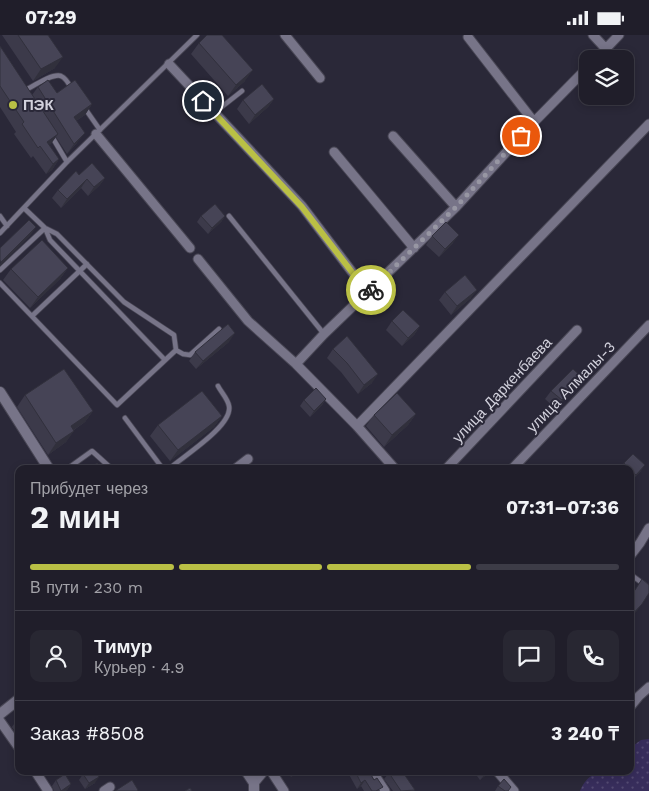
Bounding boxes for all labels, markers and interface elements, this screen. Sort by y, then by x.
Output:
text: 07:29 [25,6,77,29]
map controls [579,50,634,105]
button: layers [579,50,634,105]
pin [182,80,224,122]
icon: home [189,87,217,115]
place label: ПЭК [23,96,54,114]
marker: ПЭК [7,99,19,111]
pin [500,115,542,157]
icon: bag [507,122,535,150]
courier [346,265,396,315]
icon: bike [357,276,385,304]
street label: улица Даркенбаева [448,333,556,446]
street label: улица Алмалы-3 [523,338,619,436]
text: Прибудет через [30,479,148,498]
text: 07:31–07:36 [506,496,619,519]
text: 2 мин [30,498,121,536]
text: В пути · 230 m [30,578,143,597]
button: person [30,630,82,682]
button: chat [503,630,555,682]
button: phone [567,630,619,682]
text: Тимур [94,635,152,658]
text: Курьер · 4.9 [94,658,184,677]
text: Заказ #8508 [30,722,145,745]
text: 3 240 ₸ [551,722,619,745]

